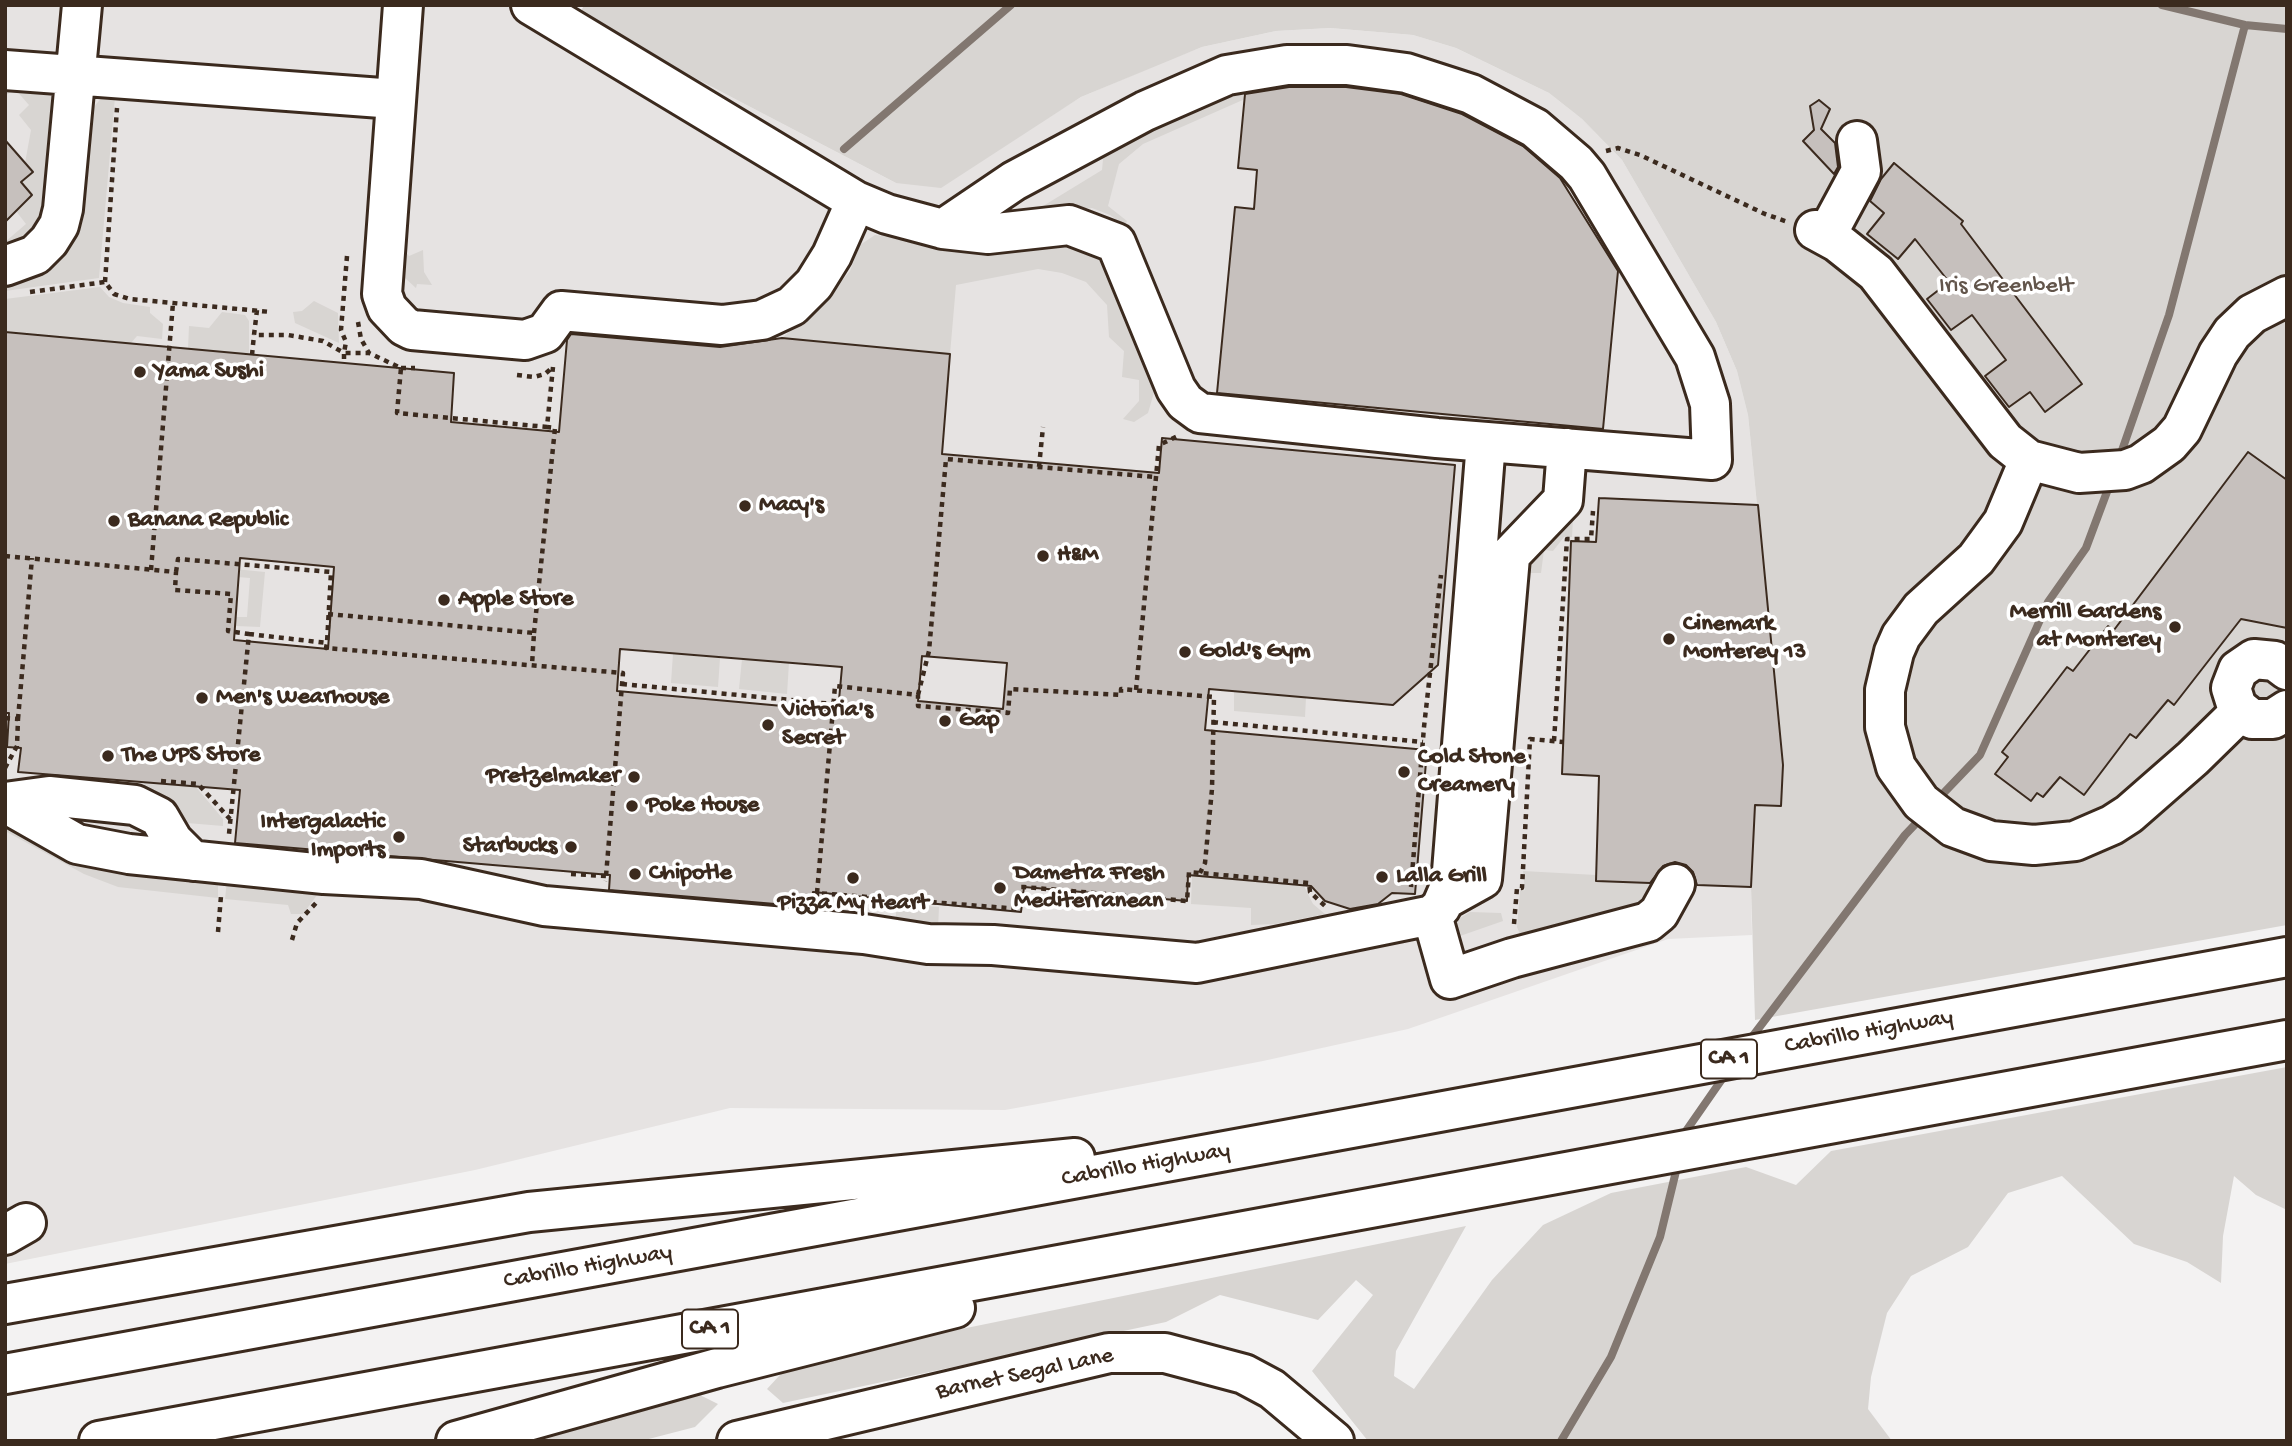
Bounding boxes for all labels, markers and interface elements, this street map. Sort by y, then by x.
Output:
park label: Iris Greenbelt [1939,273,2073,301]
place label: Yama Sushi [154,358,264,386]
marker: Yama Sushi [132,364,148,380]
place label: Macy's [759,492,824,520]
marker: Macy's [737,498,753,514]
place label: Banana Republic [128,507,288,535]
marker: Banana Republic [106,513,122,529]
place label: H&M [1057,542,1098,570]
marker: H&M [1035,548,1051,564]
place label: Apple Store [458,586,573,614]
marker: Apple Store [436,592,452,608]
place label: Merrill Gardens at Monterey [2010,599,2161,655]
place label: Cinemark Monterey 13 [1683,611,1806,667]
marker: Merrill Gardens at Monterey [2167,619,2183,635]
marker: Cinemark Monterey 13 [1661,631,1677,647]
place label: Gold's Gym [1199,638,1311,666]
marker: Gold's Gym [1177,644,1193,660]
place label: Men's Wearhouse [216,684,389,712]
marker: Men's Wearhouse [194,690,210,706]
place label: Victoria's Secret [782,697,873,753]
place label: Gap [959,707,999,735]
marker: Gap [937,713,953,729]
marker: Victoria's Secret [760,717,776,733]
place label: The UPS Store [122,742,260,770]
place label: Cold Stone Creamery [1418,744,1526,800]
marker: The UPS Store [100,748,116,764]
place label: Pretzelmaker [486,763,620,791]
marker: Cold Stone Creamery [1396,764,1412,780]
marker: Pretzelmaker [626,769,642,785]
place label: Poke House [646,792,759,820]
marker: Poke House [624,798,640,814]
place label: Intergalactic Imports [260,809,385,865]
marker: Intergalactic Imports [391,829,407,845]
place label: Starbucks [463,833,557,861]
marker: Starbucks [563,839,579,855]
place label: Chipotle [649,860,732,888]
place label: Dametra Fresh Mediterranean [1014,860,1165,916]
place label: Lalla Grill [1396,863,1487,891]
marker: Chipotle [627,866,643,882]
marker: Lalla Grill [1374,869,1390,885]
marker: Pizza My Heart [845,870,861,886]
marker: Dametra Fresh Mediterranean [992,880,1008,896]
place label: Pizza My Heart [778,890,928,918]
street label: Cabrillo Highway [1783,1004,1955,1062]
road number: CA 1 [1701,1040,1757,1078]
street label: Cabrillo Highway [1060,1137,1232,1195]
street label: Cabrillo Highway [502,1239,674,1297]
road number: CA 1 [682,1310,738,1348]
street label: Barnet Segal Lane [934,1342,1116,1408]

